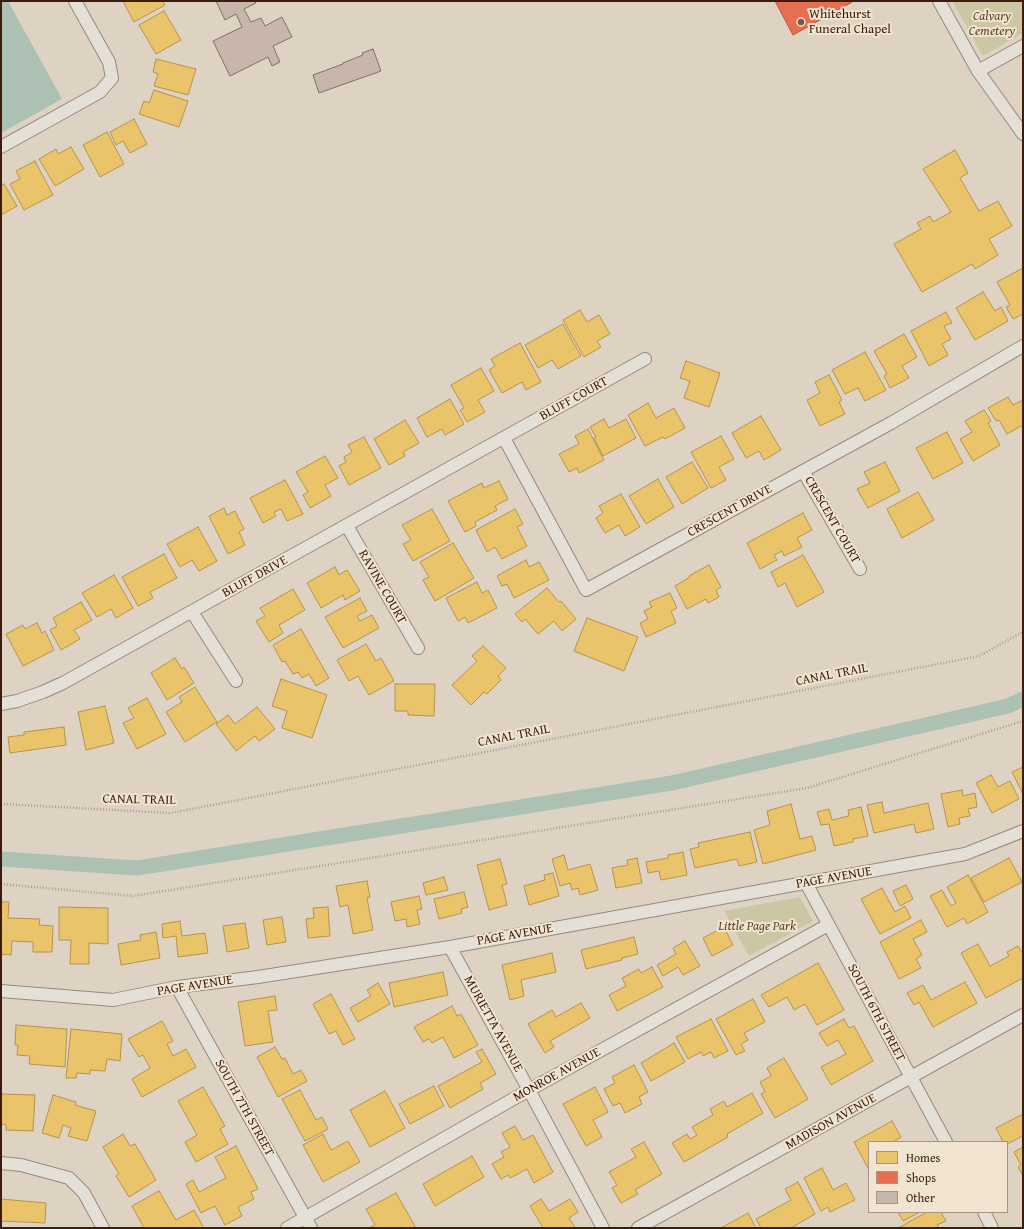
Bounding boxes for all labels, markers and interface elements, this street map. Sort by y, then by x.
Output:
place label: Whitehurst Funeral Chapel [809,7,891,38]
park label: Calvary Cemetery [969,9,1015,40]
marker: Whitehurst Funeral Chapel [796,17,806,27]
street label: BLUFF COURT [537,374,611,424]
street label: CRESCENT COURT [801,474,863,566]
street label: CRESCENT DRIVE [685,481,775,541]
street label: RAVINE COURT [355,547,409,627]
street label: BLUFF DRIVE [220,553,290,601]
street label: CANAL TRAIL [795,660,869,690]
street label: CANAL TRAIL [477,721,551,751]
street label: CANAL TRAIL [102,792,176,808]
street label: PAGE AVENUE [795,864,873,892]
park label: Little Page Park [718,919,796,935]
street label: PAGE AVENUE [476,921,554,949]
street label: SOUTH 6TH STREET [844,962,908,1064]
street label: PAGE AVENUE [156,972,234,1000]
street label: MURIETTA AVENUE [460,973,526,1075]
street label: MONROE AVENUE [511,1045,603,1105]
street label: SOUTH 7TH STREET [211,1057,277,1159]
street label: MADISON AVENUE [783,1091,879,1153]
legend [868,1141,1008,1213]
text: Homes [906,1149,940,1166]
text: Shops [906,1169,936,1186]
text: Other [906,1189,935,1206]

